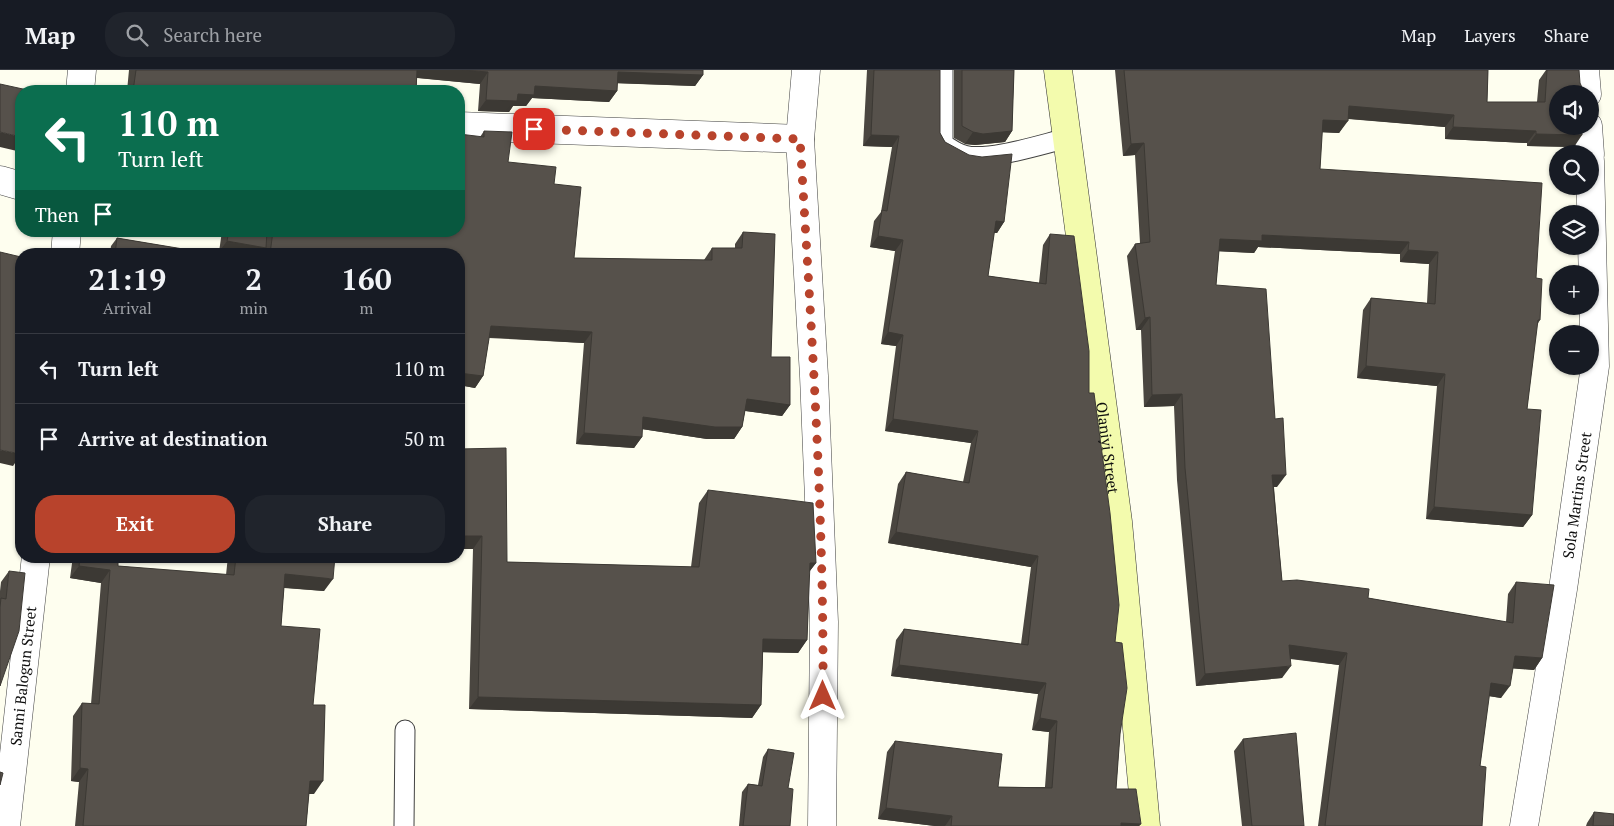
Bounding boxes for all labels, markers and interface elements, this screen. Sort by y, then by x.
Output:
search box [105,12,455,57]
text: Map [25,19,75,51]
icon: search [123,21,151,49]
text: Search here [163,22,262,47]
text: Map [1401,23,1436,47]
text: Layers [1464,23,1516,47]
text: Share [1544,23,1589,47]
map controls [1549,85,1599,375]
button: sound [1549,85,1599,135]
text: 110 m [118,100,219,146]
icon: left [35,105,100,170]
pin [513,108,555,150]
icon: arrive [520,115,548,143]
text: Turn left [118,144,204,173]
button: search [1549,145,1599,195]
icon: arrive [89,200,117,228]
text: Then [35,202,79,227]
button: layers [1549,205,1599,255]
text: 21:19 [88,259,166,299]
text: 2 [245,259,262,299]
text: 160 [341,259,392,299]
button: + [1549,265,1599,315]
text: Arrival [103,297,152,319]
text: min [240,297,268,319]
text: m [359,297,373,319]
button: − [1549,325,1599,375]
icon: left [35,355,63,383]
text: Turn left [78,356,159,381]
text: 110 m [394,356,445,381]
street label: Olaniyi Street [1092,401,1124,495]
icon: arrive [35,425,63,453]
text: Arrive at destination [78,426,267,451]
text: 50 m [404,426,445,451]
street label: Sola Martins Street [1558,430,1595,560]
button: Exit [35,495,235,553]
button: Share [245,495,445,553]
street label: Sanni Balogun Street [5,605,40,747]
position arrow [796,669,848,721]

